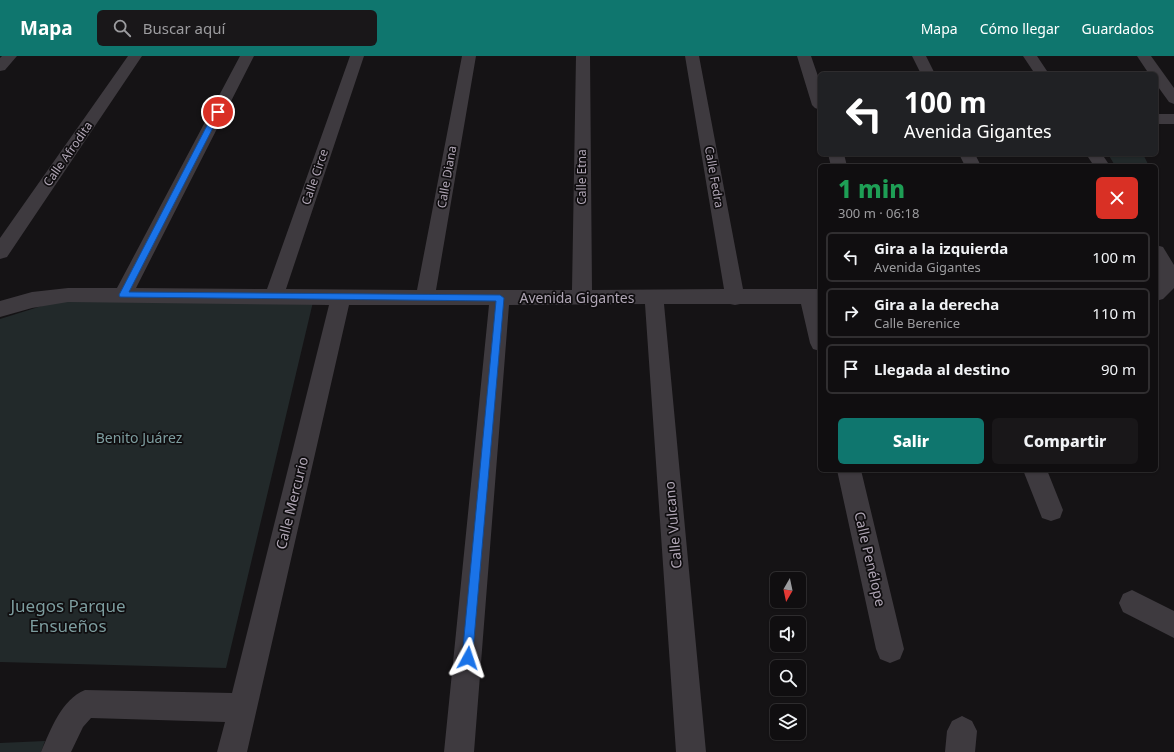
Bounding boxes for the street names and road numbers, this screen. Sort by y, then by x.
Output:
street label: Calle Afrodita [39,118,96,190]
street label: Calle Diana [433,144,460,209]
street label: Calle Fedra [701,145,728,209]
street label: Calle Circe [297,146,332,207]
street label: Calle Etna [573,149,590,205]
street label: Avenida Gigantes [520,288,635,307]
street label: Calle Mercurio [271,455,312,551]
street label: Calle Vulcano [659,481,686,570]
street label: Calle Penélope [850,510,891,608]

